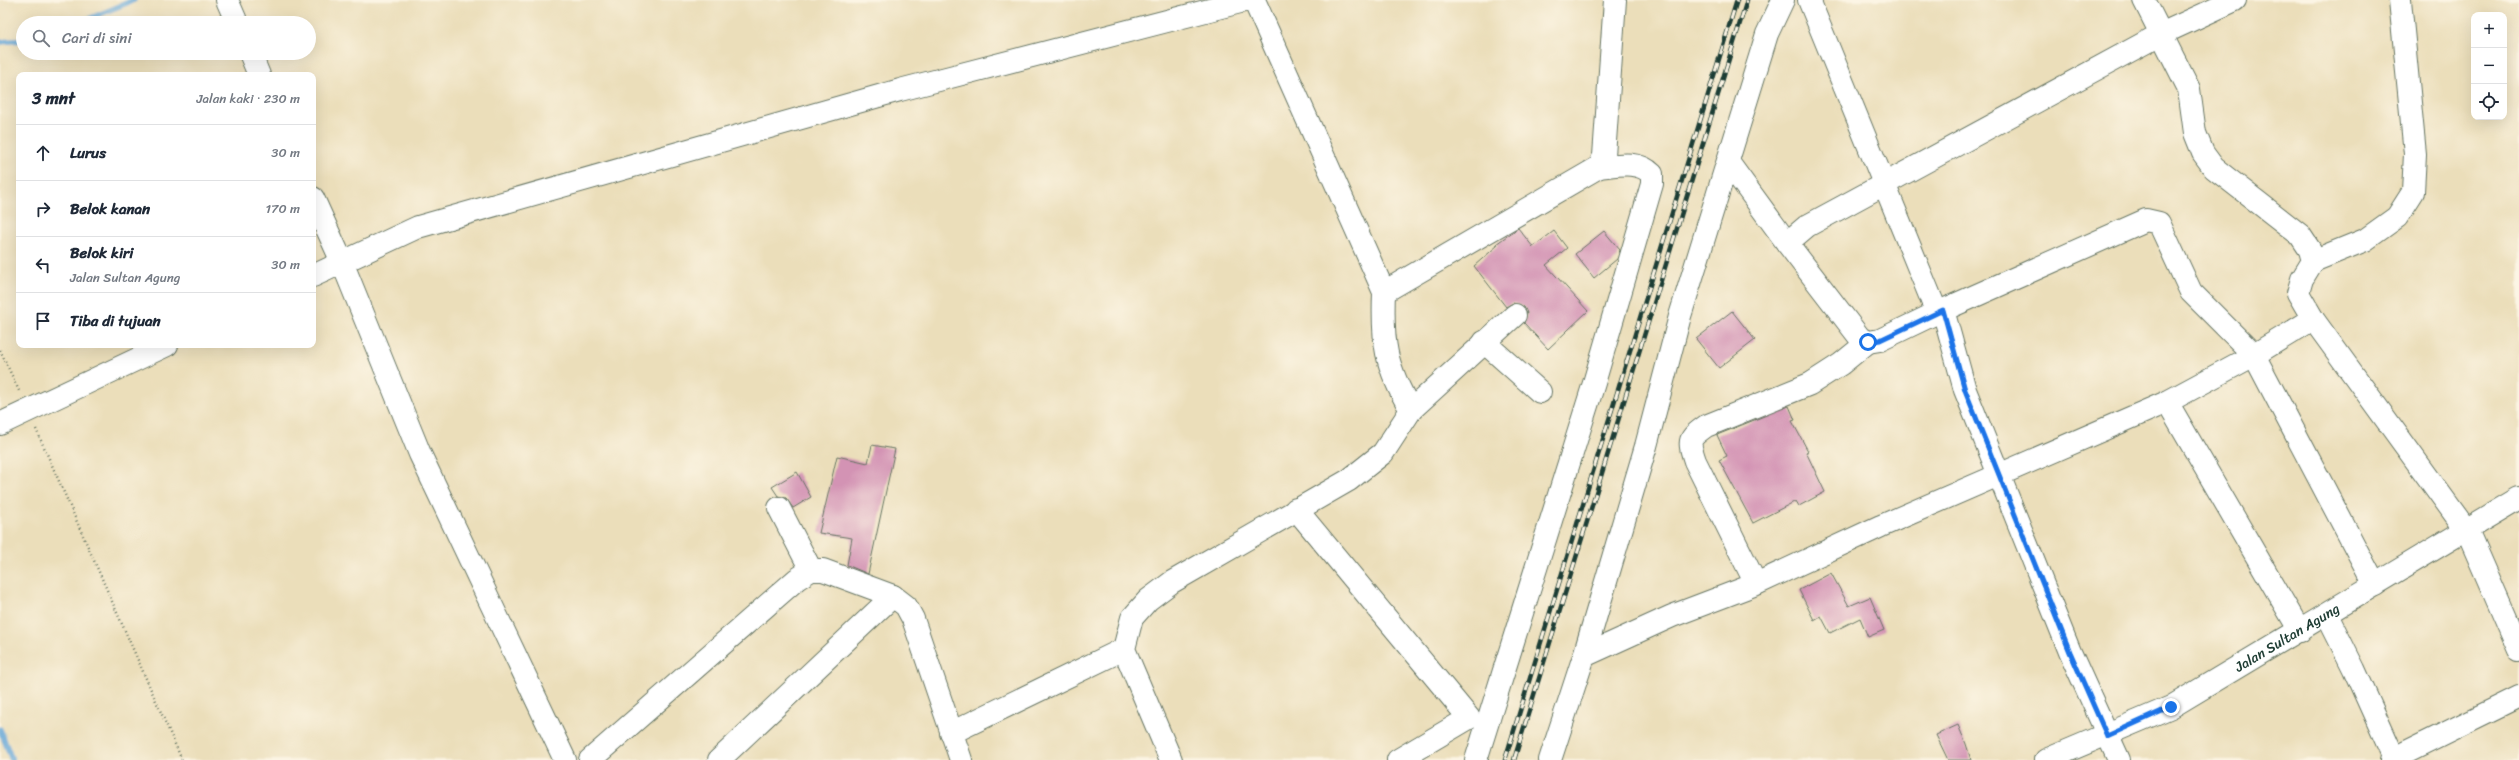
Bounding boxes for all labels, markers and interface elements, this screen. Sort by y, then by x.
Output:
map controls [2471,12,2507,120]
button: + [2471,12,2507,48]
search box [16,16,316,60]
text: Cari di sini [62,25,132,51]
icon: search [30,27,52,49]
button: − [2471,48,2507,84]
text: 3 mnt [32,83,75,113]
button: locate [2471,84,2507,120]
text: Jalan kaki · 230 m [196,87,300,110]
text: Lurus [70,140,106,166]
text: 30 m [271,141,300,164]
icon: ahead [32,142,54,164]
text: Belok kanan [70,196,150,222]
text: 170 m [265,197,300,220]
icon: right [32,198,54,220]
text: Belok kiri [70,240,133,266]
text: 30 m [271,253,300,276]
icon: left [32,254,54,276]
text: Jalan Sultan Agung [70,266,180,289]
text: Tiba di tujuan [70,308,161,334]
icon: arrive [32,310,54,332]
route start [1859,333,1877,351]
street label: Jalan Sultan Agung [2229,596,2345,680]
route end [2162,698,2180,716]

